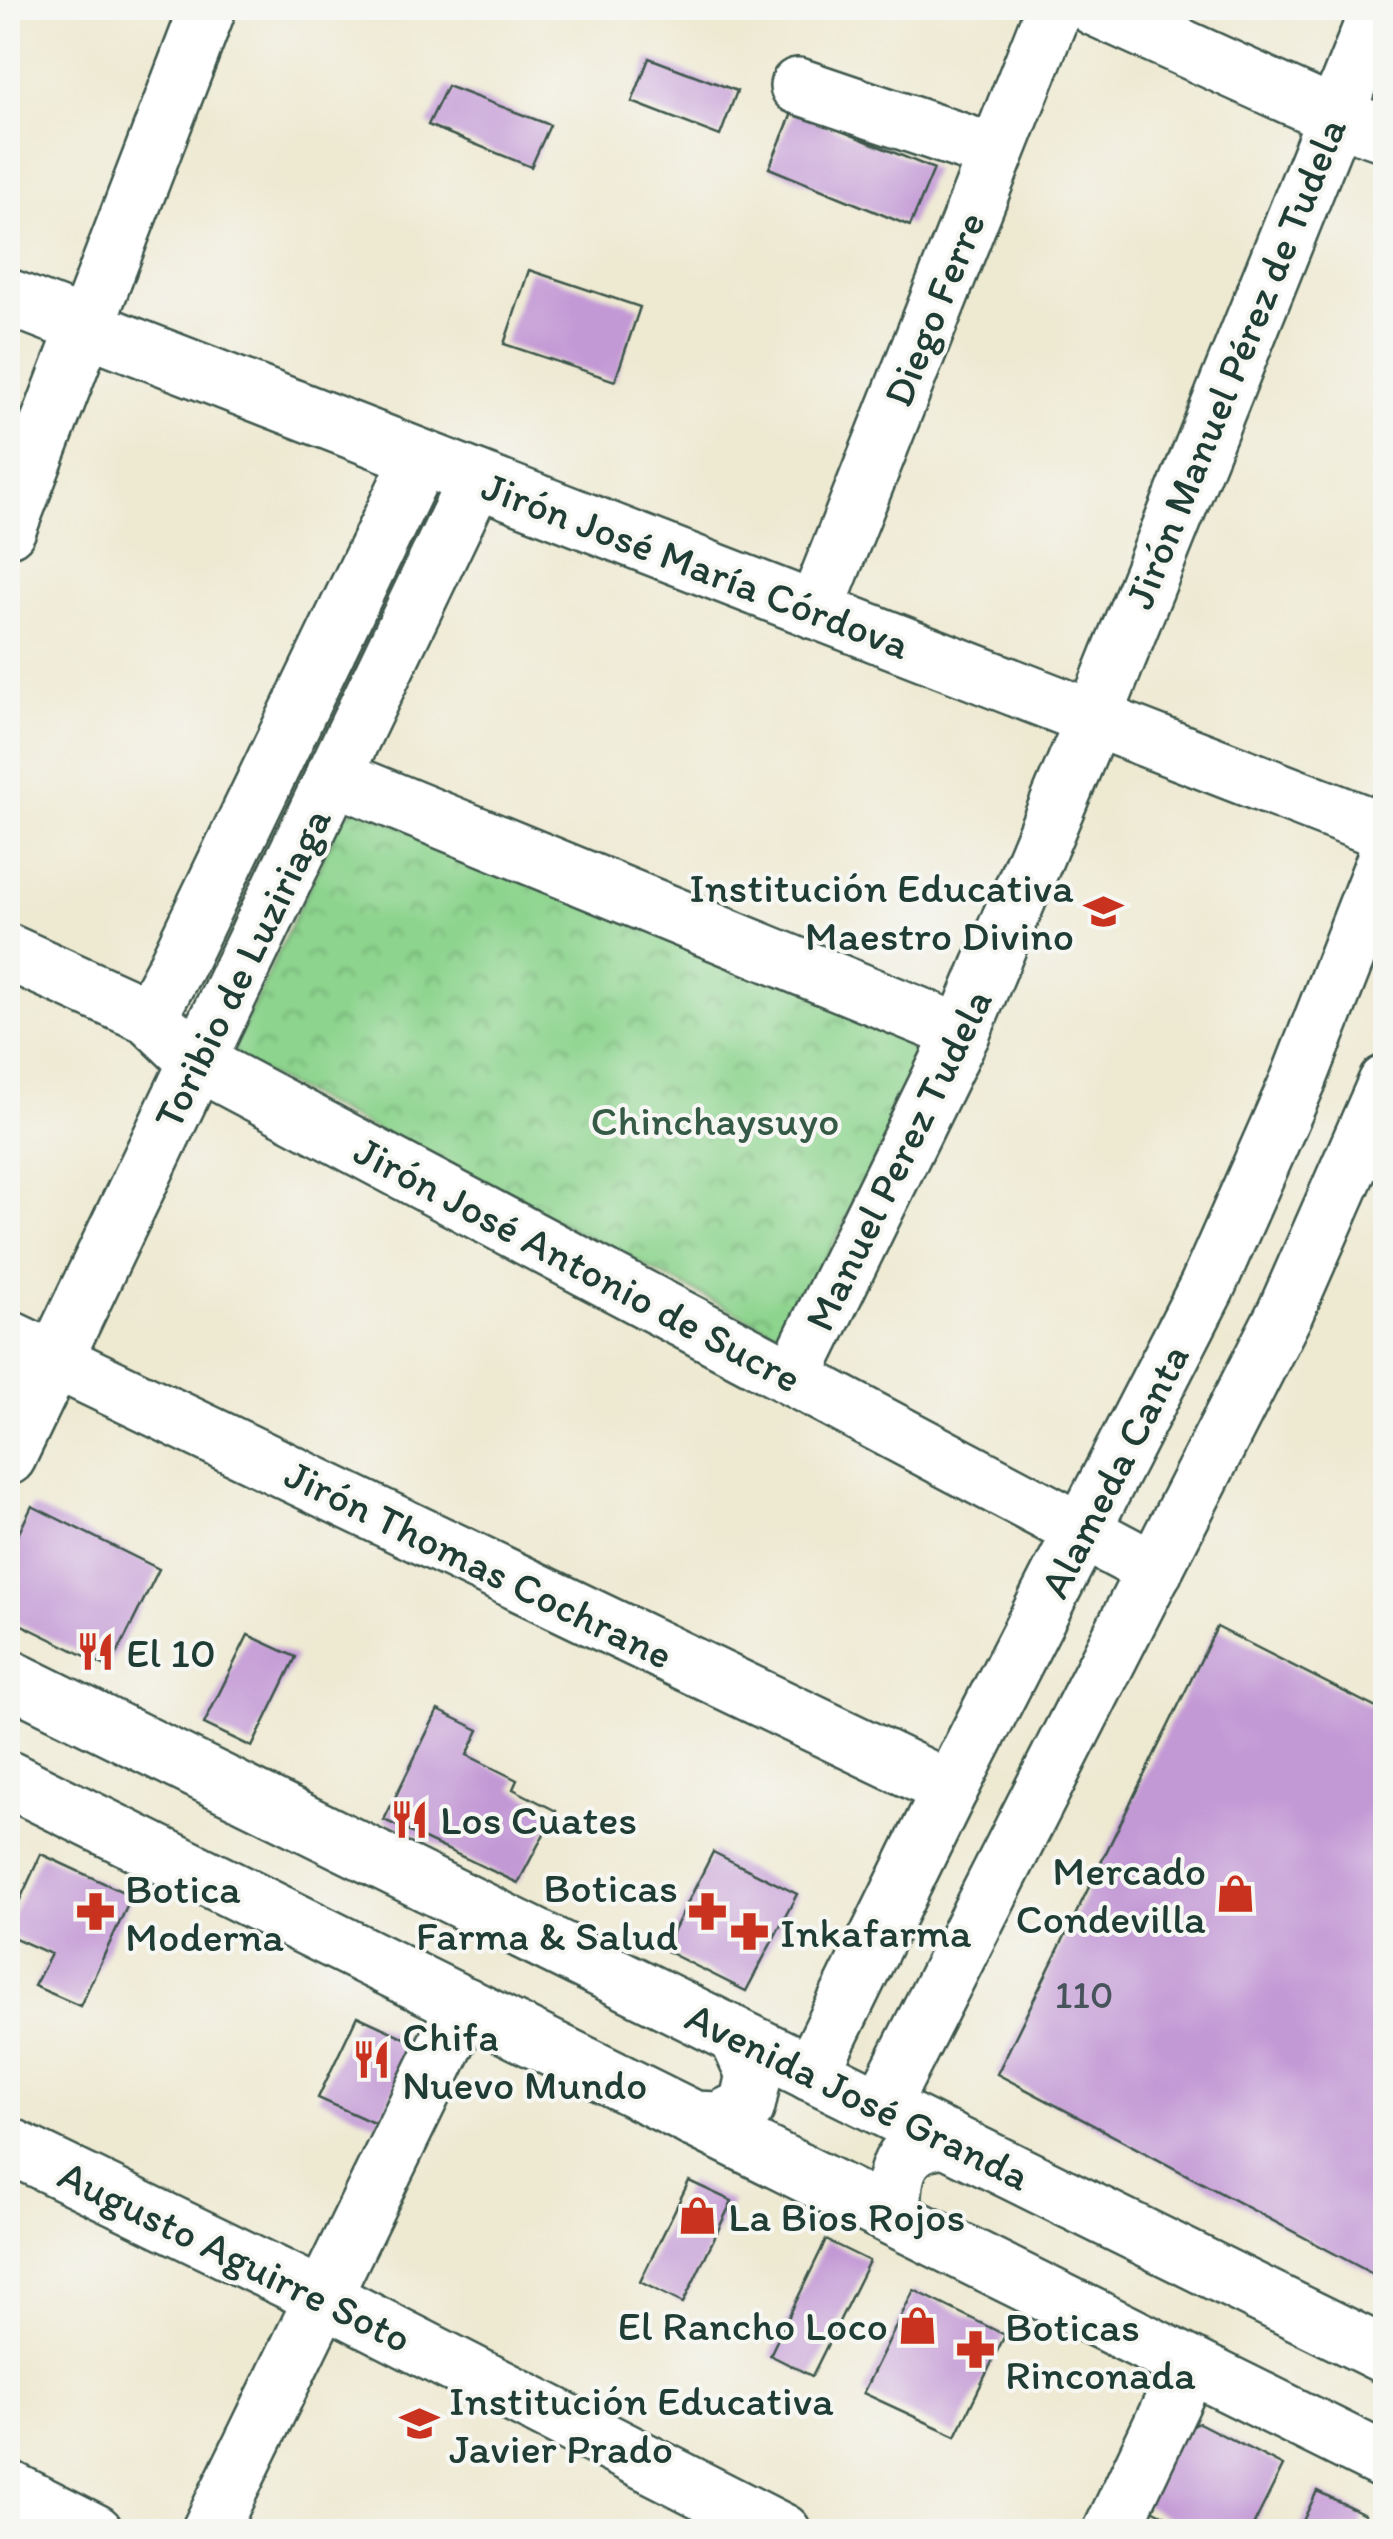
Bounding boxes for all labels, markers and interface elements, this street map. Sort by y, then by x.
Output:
street label: Jirón Manuel Pérez de Tudela [1113,110,1357,616]
street label: Diego Ferre [872,204,996,414]
street label: Jirón José María Córdova [475,460,917,670]
street label: Toribio de Luziriaga [142,799,342,1137]
place label: Institución Educativa Maestro Divino [689,862,1074,961]
school or university icon: Institución Educativa Maestro Divino [1083,890,1125,932]
street label: Manuel Perez Tudela [793,981,1003,1339]
park label: Chinchaysuyo [591,1095,839,1146]
street label: Jirón José Antonio de Sucre [346,1124,810,1404]
street label: Alameda Canta [1028,1336,1200,1606]
street label: Jirón Thomas Cochrane [277,1448,681,1680]
place label: El 10 [126,1627,216,1678]
restaurant icon: El 10 [75,1631,117,1673]
place label: Los Cuates [440,1794,637,1845]
restaurant icon: Los Cuates [389,1798,431,1840]
place label: Mercado Condevilla [1016,1845,1206,1944]
place label: Boticas Farma & Salud [416,1862,678,1961]
place label: Botica Moderna [125,1863,284,1962]
shop icon: Mercado Condevilla [1215,1873,1257,1915]
pharmacy icon: Boticas Farma & Salud [687,1890,729,1932]
pharmacy icon: Botica Moderna [74,1891,116,1933]
place label: Inkafarma [780,1907,972,1958]
pharmacy icon: Inkafarma [729,1911,771,1953]
house number: 110 [1055,1972,1113,2018]
street label: Avenida José Granda [678,1991,1039,2202]
place label: Chifa Nuevo Mundo [402,2011,647,2110]
restaurant icon: Chifa Nuevo Mundo [351,2039,393,2081]
street label: Augusto Aguirre Soto [50,2148,420,2364]
place label: La Bios Rojos [728,2191,965,2242]
shop icon: La Bios Rojos [677,2195,719,2237]
place label: El Rancho Loco [618,2300,888,2351]
place label: Boticas Rinconada [1005,2301,1196,2400]
shop icon: El Rancho Loco [897,2304,939,2346]
pharmacy icon: Boticas Rinconada [954,2329,996,2371]
place label: Institución Educativa Javier Prado [449,2375,834,2474]
school or university icon: Institución Educativa Javier Prado [398,2403,440,2445]

